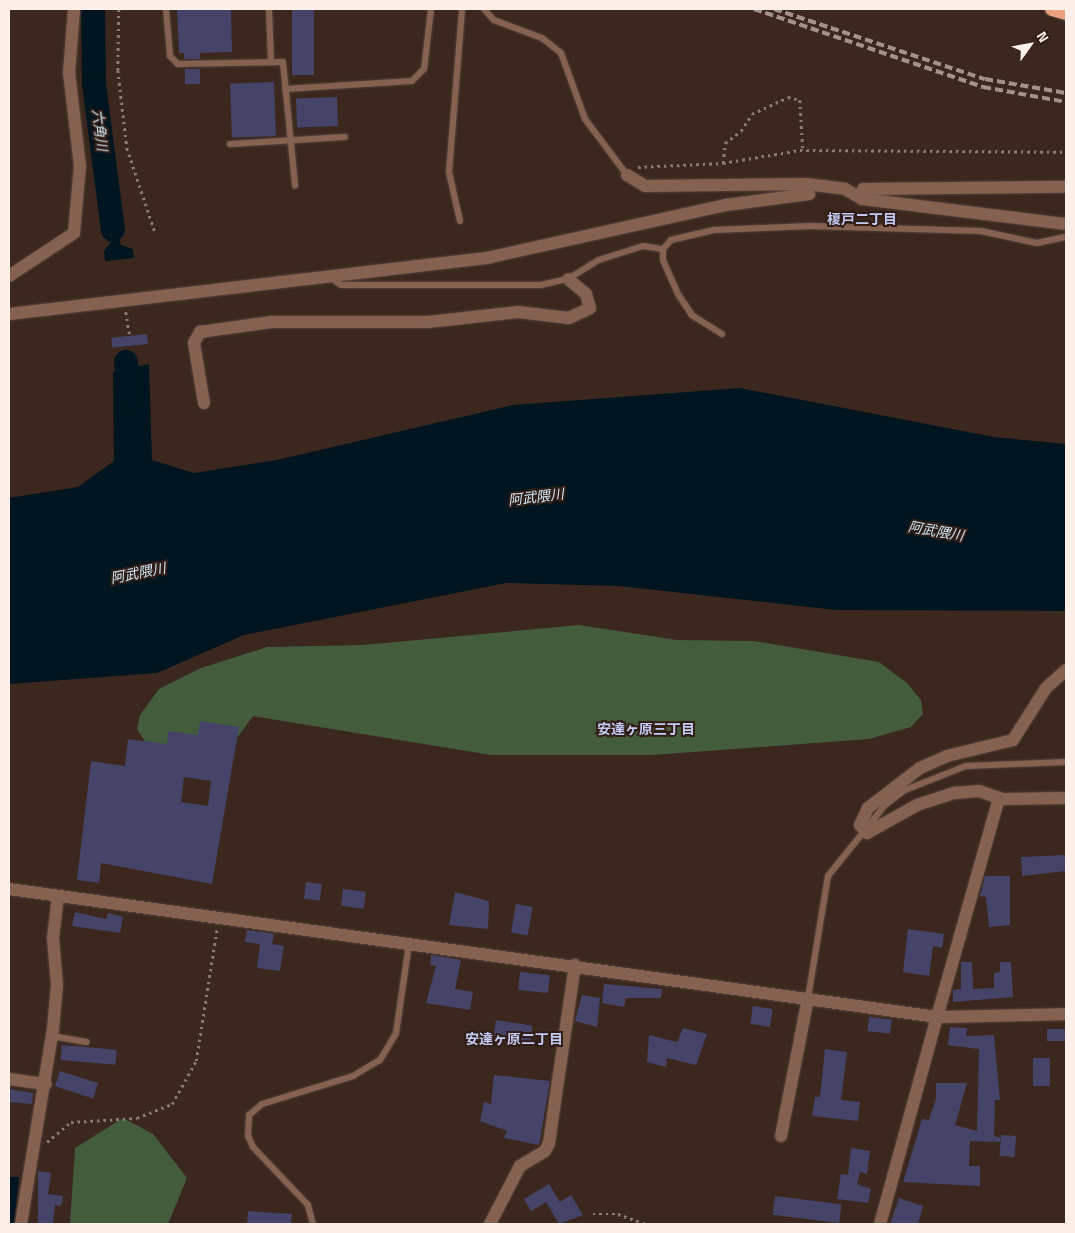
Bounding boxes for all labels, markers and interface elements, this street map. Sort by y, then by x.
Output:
north arrow [1005,20,1055,70]
text: N [1032,27,1055,46]
water label: 六角川 [89,108,111,152]
district label: 榎戸二丁目 [827,211,897,227]
water label: 阿武隈川 [507,485,565,509]
water label: 阿武隈川 [907,518,965,544]
water label: 阿武隈川 [109,559,167,587]
district label: 安達ヶ原三丁目 [597,721,695,737]
district label: 安達ヶ原二丁目 [465,1031,563,1047]

